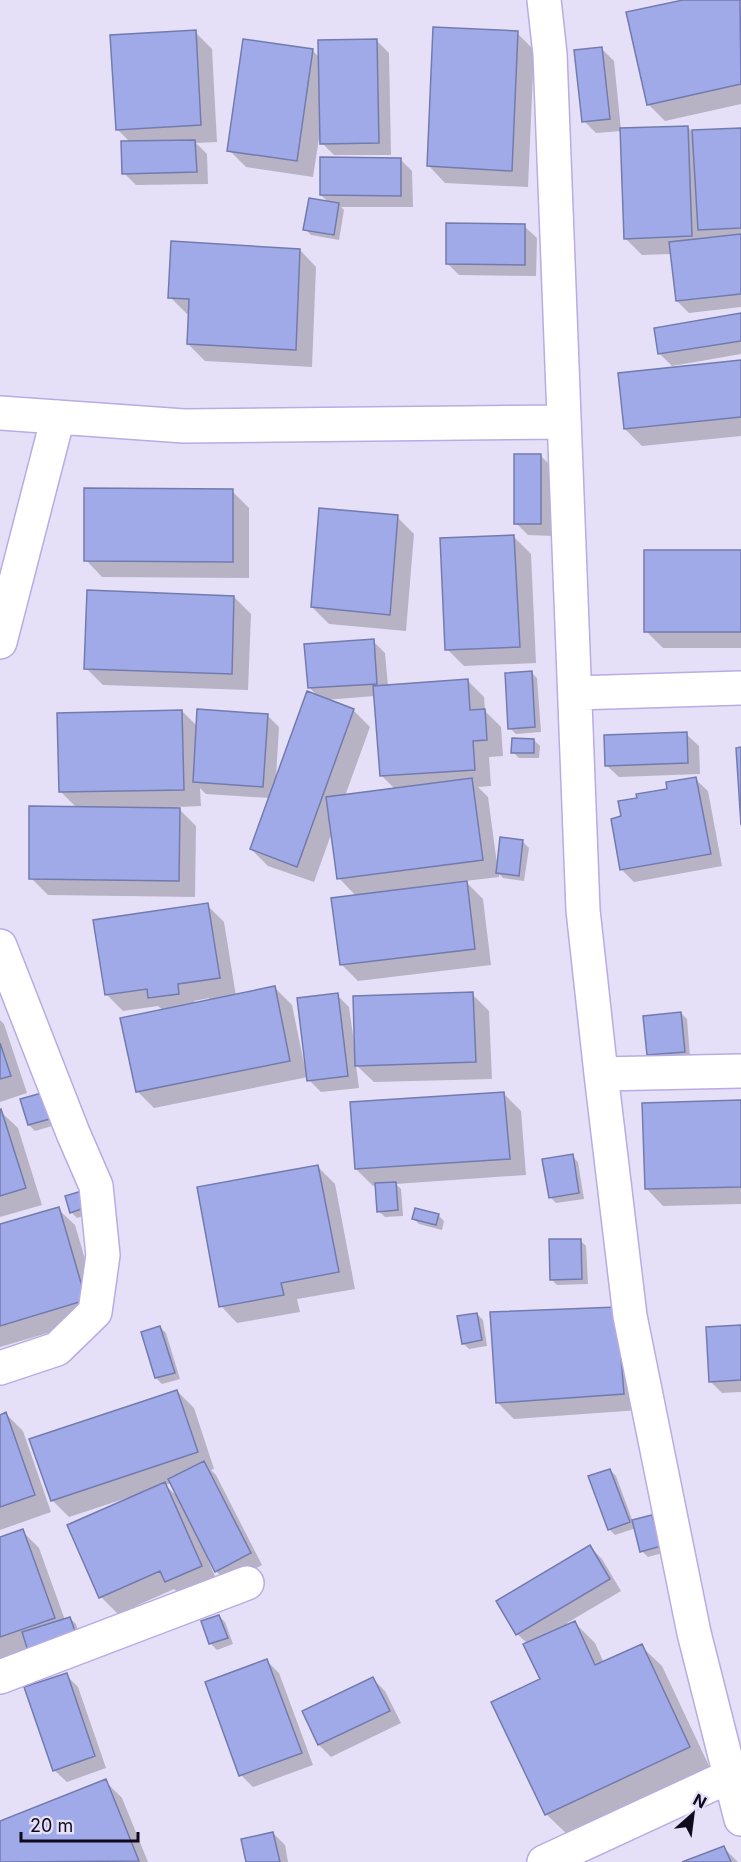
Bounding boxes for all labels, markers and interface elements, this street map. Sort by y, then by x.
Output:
north arrow [663,1784,723,1844]
text: N [690,1789,710,1812]
scale bar [21,1805,138,1843]
text: 20 m [30,1815,73,1836]

